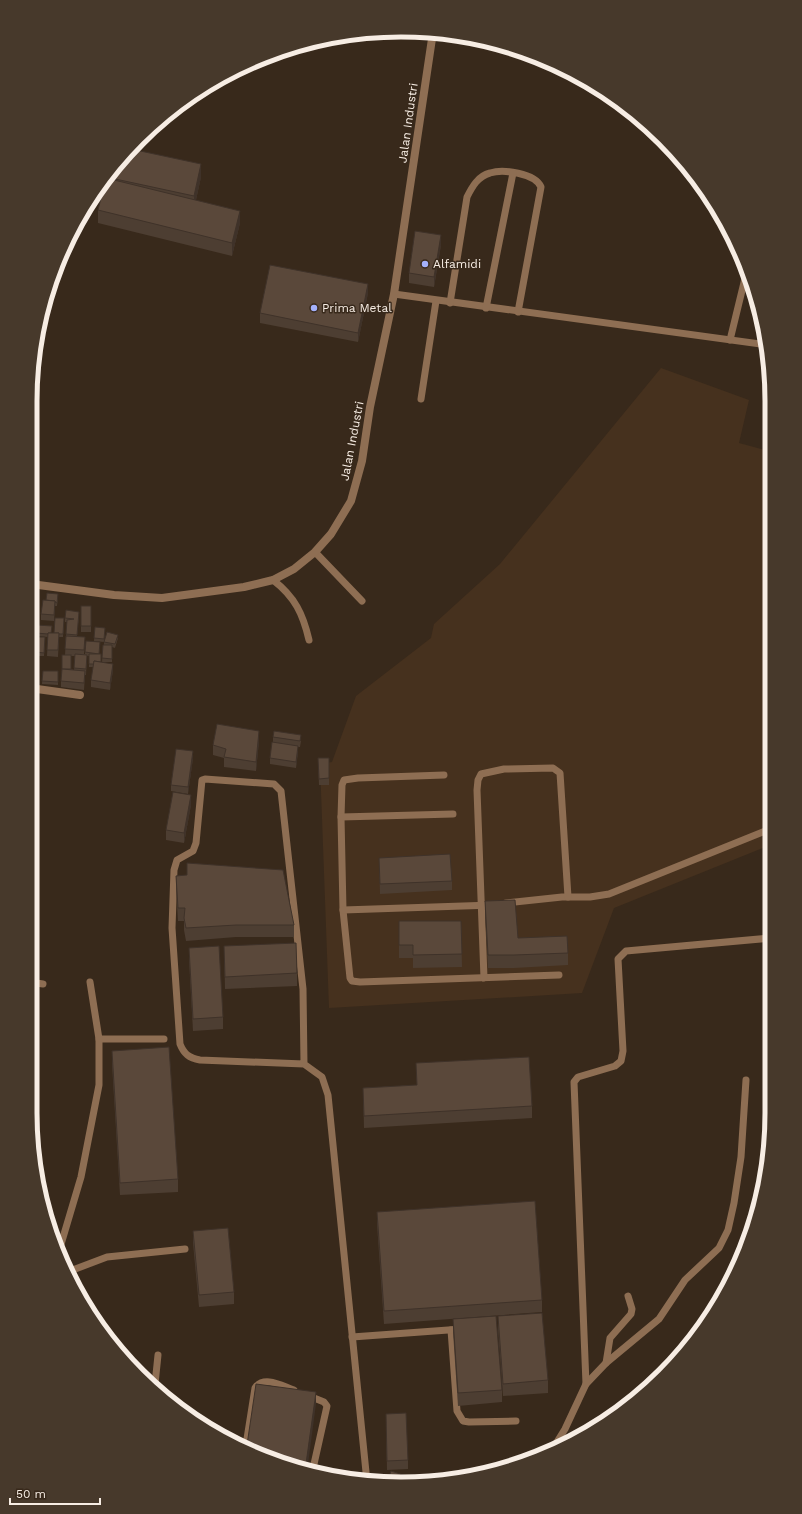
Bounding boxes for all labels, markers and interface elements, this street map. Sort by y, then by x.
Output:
street label: Jalan Industri [395,82,421,164]
place label: Alfamidi [433,257,481,271]
marker: Alfamidi [420,259,430,269]
place label: Prima Metal [322,301,392,315]
marker: Prima Metal [309,303,319,313]
street label: Jalan Industri [337,400,367,482]
scale bar [10,1480,100,1506]
text: 50 m [16,1487,46,1501]

